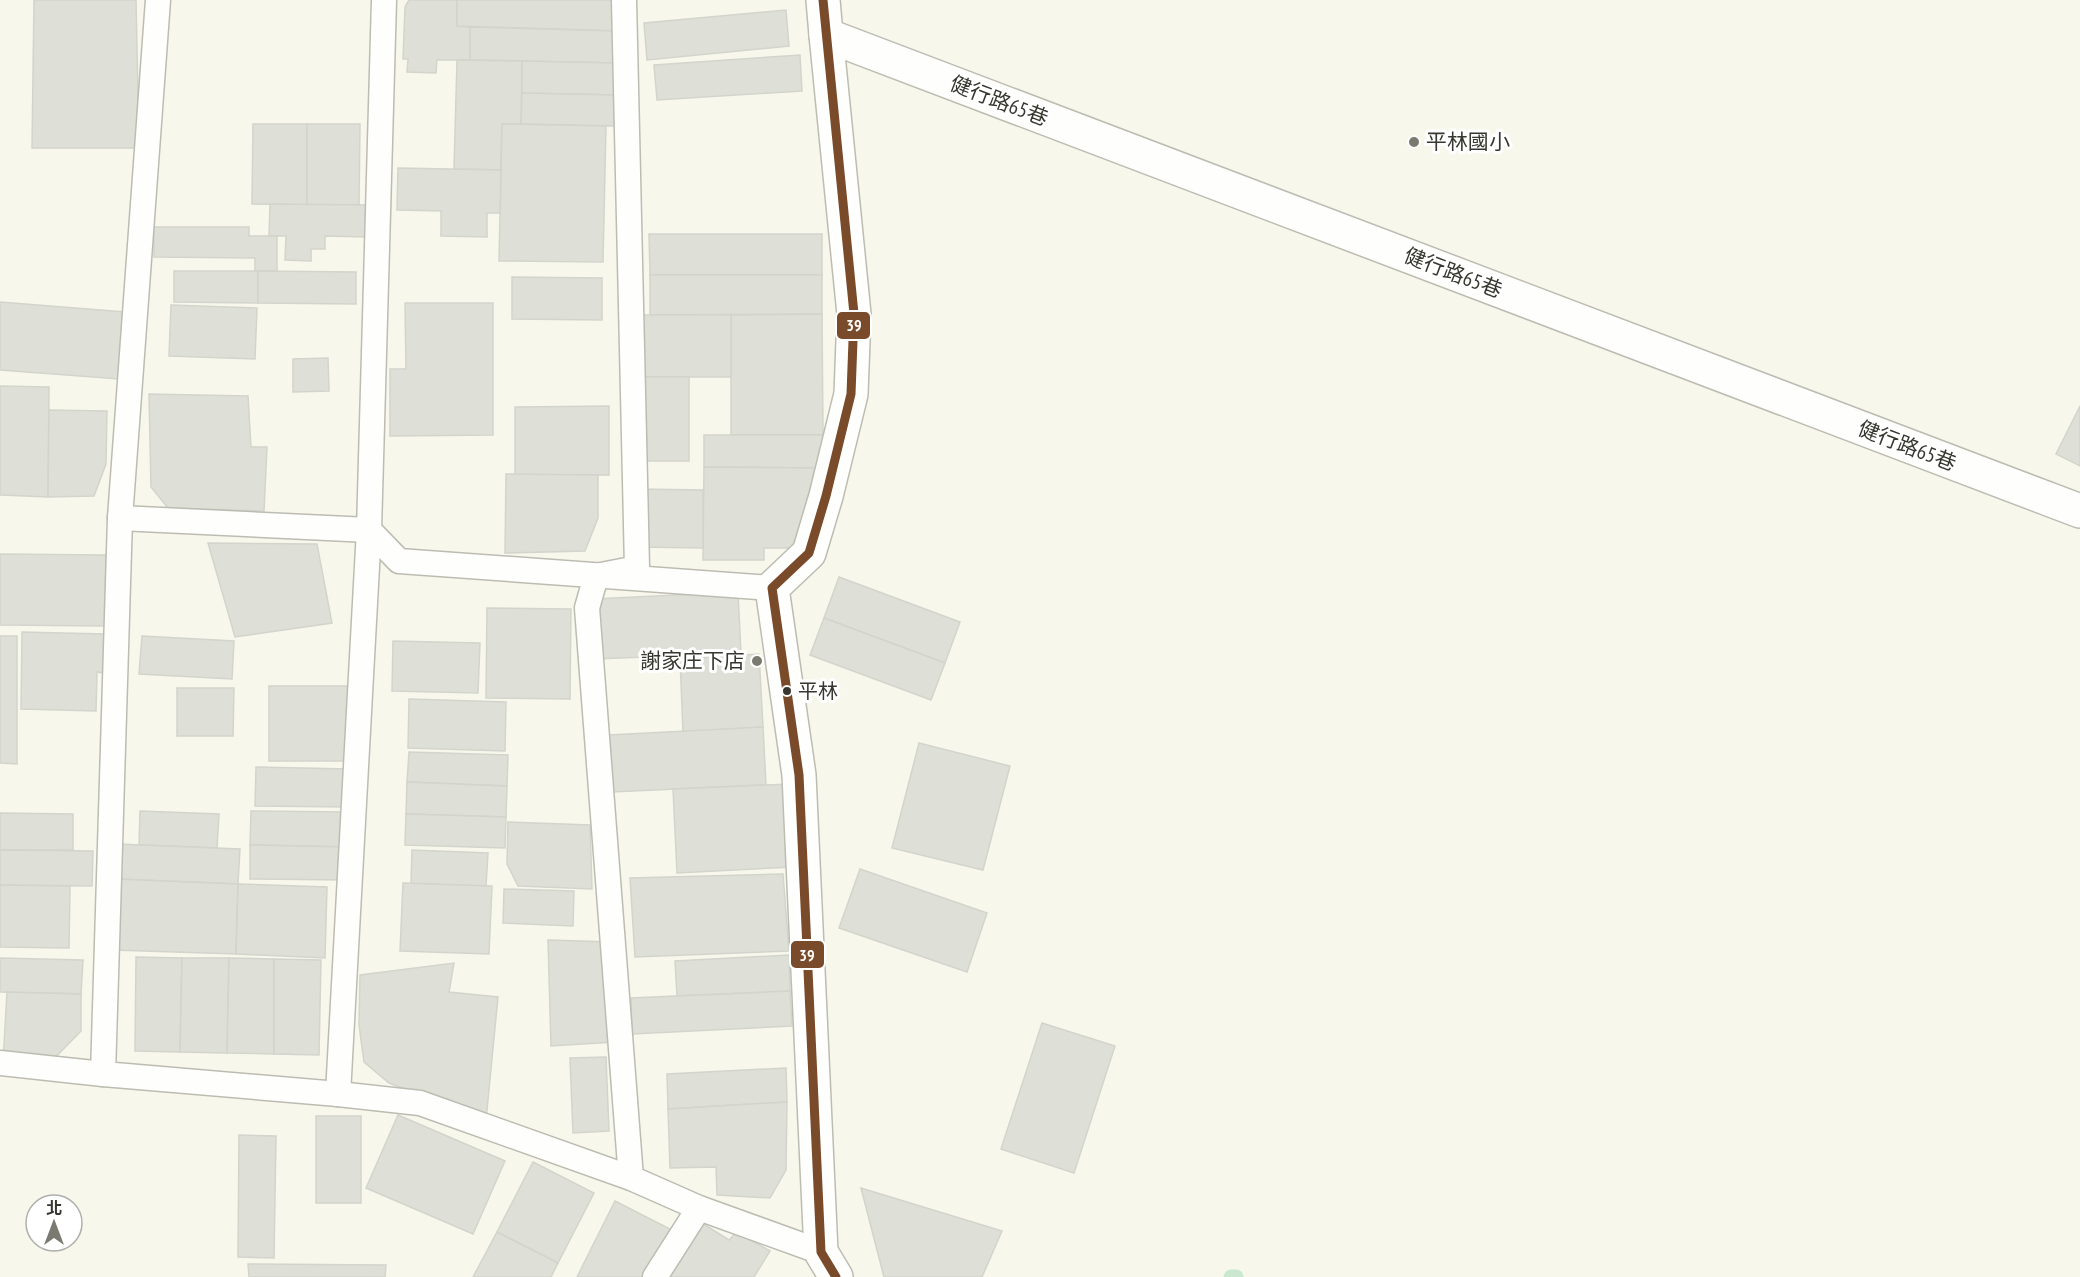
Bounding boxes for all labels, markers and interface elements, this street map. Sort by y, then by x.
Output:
street label: 健行路65巷 [946,69,1052,132]
place label: 平林國小 [1426,128,1510,155]
marker: 平林國小 [1407,135,1421,149]
street label: 健行路65巷 [1400,241,1506,304]
line badge: 39 [836,311,871,340]
text: 39 [846,315,862,335]
street label: 健行路65巷 [1854,414,1960,477]
place label: 謝家庄下店 [640,647,745,674]
marker: 謝家庄下店 [750,654,764,668]
place label: 平林 [798,678,838,704]
marker: 平林 [781,685,793,697]
line badge: 39 [790,940,825,969]
text: 39 [799,945,815,965]
north arrow [24,1193,84,1253]
text: 北 [46,1198,62,1218]

